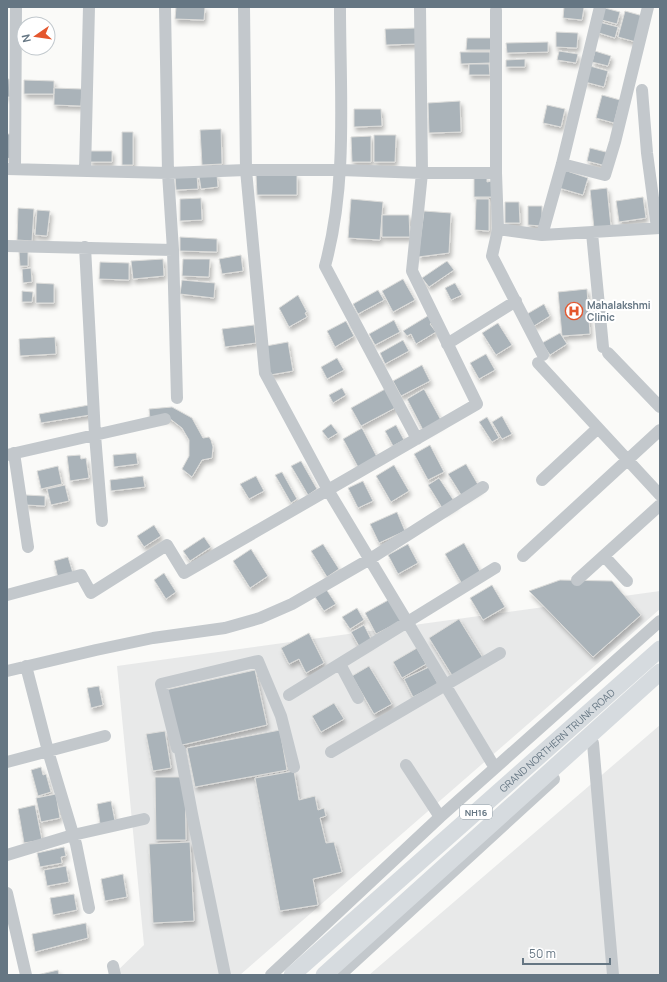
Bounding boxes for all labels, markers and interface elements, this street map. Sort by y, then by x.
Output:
north arrow [16,16,56,56]
text: N [18,33,34,44]
place label: Mahalakshmi Clinic [587,298,651,324]
hospital icon: Mahalakshmi Clinic [564,301,584,321]
street label: GRAND NORTHERN TRUNK ROAD [496,685,618,795]
road number: NH16 [460,805,492,819]
scale bar [523,940,610,966]
text: 50 m [529,945,556,962]

